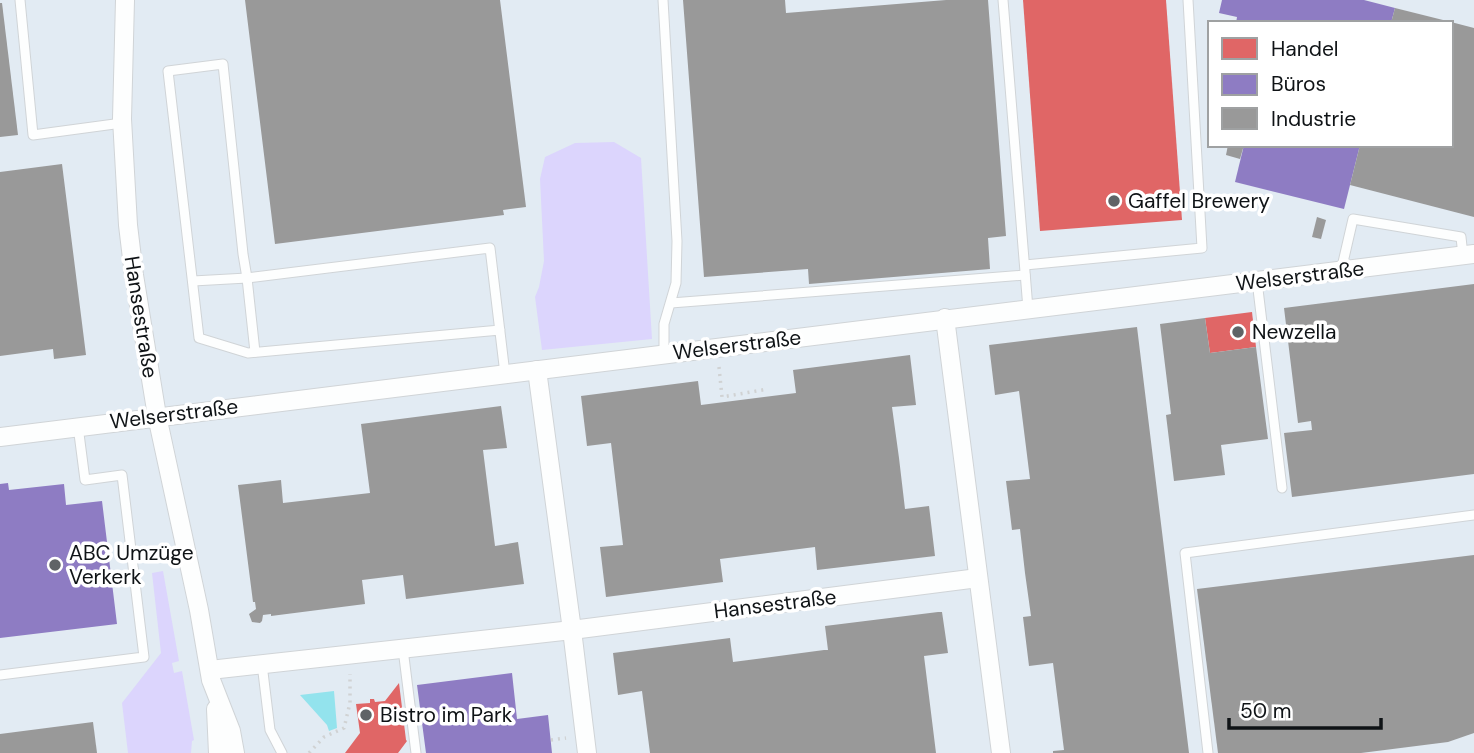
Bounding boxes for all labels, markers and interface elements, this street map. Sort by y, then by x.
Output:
legend [1208,21,1453,147]
text: Handel [1271,35,1339,63]
text: Büros [1271,70,1326,98]
text: Industrie [1271,105,1356,133]
place label: Gaffel Brewery [1128,187,1270,215]
marker: Gaffel Brewery [1106,193,1122,209]
street label: Hansestraße [118,254,164,380]
street label: Welserstraße [1234,254,1366,298]
place label: Newzella [1252,318,1336,346]
street label: Welserstraße [671,323,803,367]
marker: Newzella [1230,324,1246,340]
street label: Welserstraße [108,392,240,436]
place label: ABC Umzüge Verkerk [69,539,194,591]
marker: ABC Umzüge Verkerk [47,557,63,573]
street label: Hansestraße [712,583,838,625]
scale bar [1229,686,1381,730]
text: 50 m [1240,697,1291,725]
place label: Bistro im Park [380,701,513,729]
marker: Bistro im Park [358,707,374,723]

